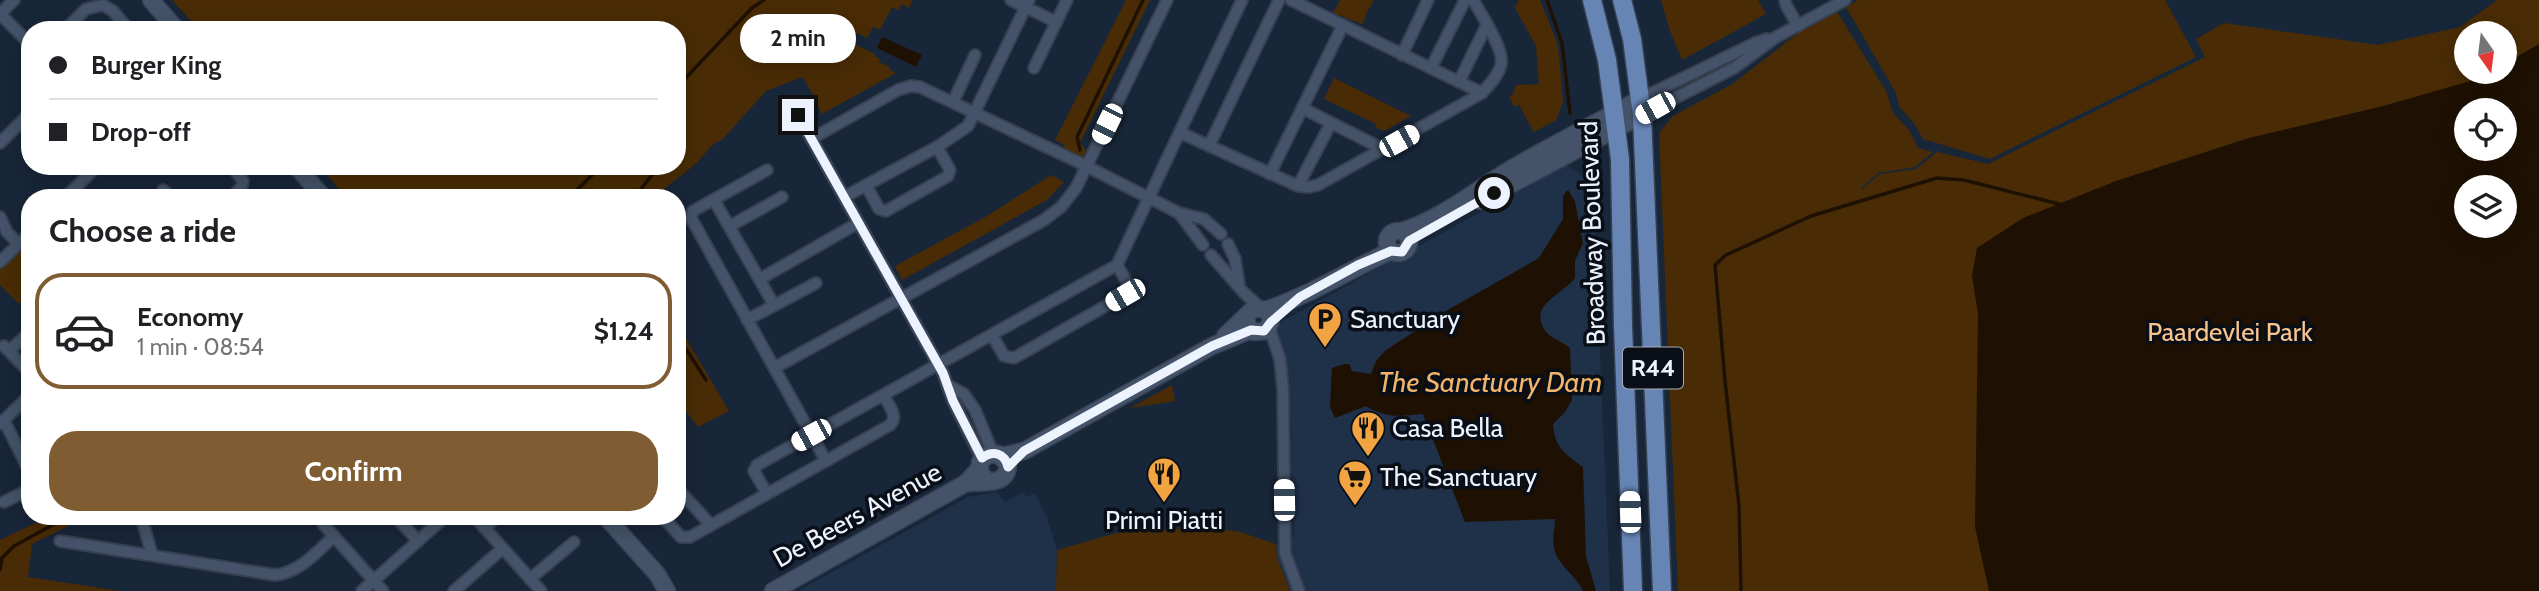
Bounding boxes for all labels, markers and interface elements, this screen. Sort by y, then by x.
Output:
callout: 2 min [740,13,856,62]
north arrow [2454,21,2516,84]
map controls [2454,21,2517,238]
text: 2 min [770,24,826,52]
text: Burger King [91,49,221,81]
car [1632,89,1679,127]
button: locate [2454,98,2517,161]
route end [782,99,814,131]
car [1089,101,1126,147]
text: Drop-off [91,116,191,148]
street label: Broadway Boulevard [1572,120,1612,346]
car [1376,122,1423,160]
button: layers [2454,175,2517,238]
route start [1478,177,1510,209]
text: Choose a ride [49,211,236,250]
car [1102,275,1149,315]
icon: car [53,300,116,363]
parking icon: Sanctuary [1306,300,1344,349]
text: Economy [137,301,243,333]
place label: Sanctuary [1350,303,1460,335]
text: $1.24 [594,315,654,347]
park label: Paardevlei Park [2147,316,2313,348]
text: 1 min · 08:54 [137,333,264,361]
road number: R44 [1623,348,1683,388]
water label: The Sanctuary Dam [1378,365,1602,399]
restaurant icon: Casa Bella [1349,409,1387,458]
place label: Casa Bella [1392,412,1504,444]
car [788,416,835,454]
button: Confirm [49,431,658,511]
restaurant icon: Primi Piatti [1145,455,1183,504]
street label: De Beers Avenue [767,456,947,574]
supermarket icon: The Sanctuary [1336,458,1374,507]
place label: The Sanctuary [1380,461,1537,493]
car [1274,479,1295,521]
car [1619,491,1642,533]
place label: Primi Piatti [1105,504,1223,536]

